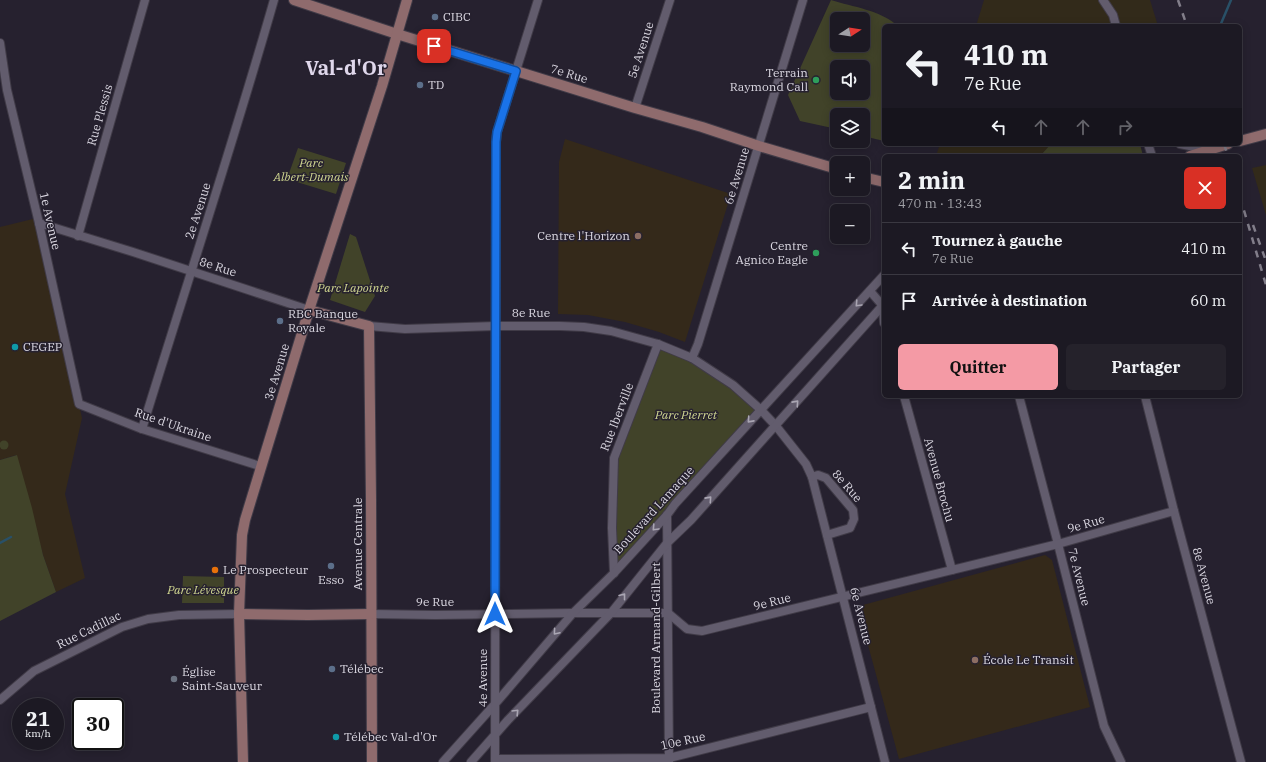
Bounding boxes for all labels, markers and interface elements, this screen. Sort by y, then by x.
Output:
place label: CIBC [443,9,471,24]
marker: CIBC [430,12,440,22]
north arrow [830,12,870,52]
map controls [830,12,870,244]
street label: 5e Avenue [624,20,657,80]
pin [417,29,451,63]
icon: arrive [423,35,445,57]
text: 410 m [964,36,1048,73]
icon: left [898,40,950,92]
district label: Val-d'Or [305,54,387,81]
button: sound [830,60,870,100]
street label: 7e Rue [549,61,590,86]
place label: Terrain Raymond Call [730,65,808,94]
text: 7e Rue [964,72,1021,95]
marker: Terrain Raymond Call [811,75,821,85]
place label: TD [428,77,444,92]
marker: TD [415,80,425,90]
street label: Rue Plessis [84,82,116,147]
button: layers [830,108,870,148]
icon: left [988,116,1010,138]
icon: ahead [1030,116,1052,138]
icon: ahead [1072,116,1094,138]
icon: right [1114,116,1136,138]
street label: 6e Avenue [721,146,752,206]
park label: Parc Albert-Dumais [272,155,349,184]
button: + [830,156,870,196]
text: 2 min [898,164,965,196]
button: close [1184,167,1226,209]
street label: 2e Avenue [181,181,214,241]
street label: 1e Avenue [37,191,64,251]
text: 470 m · 13:43 [898,195,982,212]
button: − [830,204,870,244]
place label: Centre l'Horizon [537,228,630,243]
marker: Centre l'Horizon [633,231,643,241]
text: Tournez à gauche [932,231,1063,250]
place label: Centre Agnico Eagle [735,238,808,267]
icon: left [898,238,920,260]
text: 410 m [1181,239,1226,258]
marker: Centre Agnico Eagle [811,248,821,258]
text: 7e Rue [932,250,973,267]
street label: 8e Rue [198,253,239,280]
park label: Parc Lapointe [316,280,389,295]
icon: arrive [898,290,920,312]
text: Arrivée à destination [932,291,1087,310]
text: 60 m [1190,291,1226,310]
one-way arrow [855,299,863,307]
street label: 8e Rue [512,305,550,320]
place label: RBC Banque Royale [288,306,358,335]
marker: RBC Banque Royale [275,316,285,326]
place label: CEGEP [23,339,62,354]
marker: CEGEP [10,342,20,352]
street label: 3e Avenue [261,342,292,402]
button: Quitter [898,344,1058,390]
button: Partager [1066,344,1226,390]
street label: Rue Iberville [597,381,636,453]
one-way arrow [791,400,798,407]
street label: Rue d'Ukraine [133,404,214,445]
park label: Parc Pierret [654,407,718,422]
one-way arrow [748,415,755,423]
street label: Avenue Brochu [921,436,958,524]
street label: Boulevard Lamaque [610,463,697,557]
street label: 8e Rue [829,466,866,505]
one-way arrow [705,497,712,504]
street label: Avenue Centrale [350,498,365,590]
street label: 9e Rue [1065,511,1106,536]
one-way arrow [652,523,660,531]
street label: 8e Avenue [1190,546,1219,606]
street label: 7e Avenue [1065,547,1094,607]
marker: Esso [326,561,336,571]
place label: Le Prospecteur [223,562,309,577]
street label: Boulevard Armand-Gilbert [648,562,663,714]
marker: Le Prospecteur [210,565,220,575]
place label: Esso [318,572,344,587]
park label: Parc Lévesque [166,582,239,597]
street label: 6e Avenue [847,586,876,646]
street label: 9e Rue [751,590,792,613]
position arrow [474,593,516,635]
street label: 9e Rue [416,594,454,609]
one-way arrow [619,594,626,601]
street label: Rue Cadillac [54,607,123,652]
one-way arrow [554,628,561,635]
street label: 4e Avenue [475,649,490,707]
place label: École Le Transit [983,652,1074,667]
marker: École Le Transit [970,655,980,665]
place label: Télébec [340,661,384,676]
place label: Église Saint-Sauveur [182,664,263,693]
marker: Télébec [327,664,337,674]
marker: Église Saint-Sauveur [169,674,179,684]
speed limit sign: 30 [72,698,124,750]
text: 21 [26,705,50,732]
one-way arrow [511,709,518,717]
text: km/h [25,727,51,740]
street label: 10e Rue [659,728,707,753]
place label: Télébec Val-d'Or [344,729,437,744]
marker: Télébec Val-d'Or [331,732,341,742]

